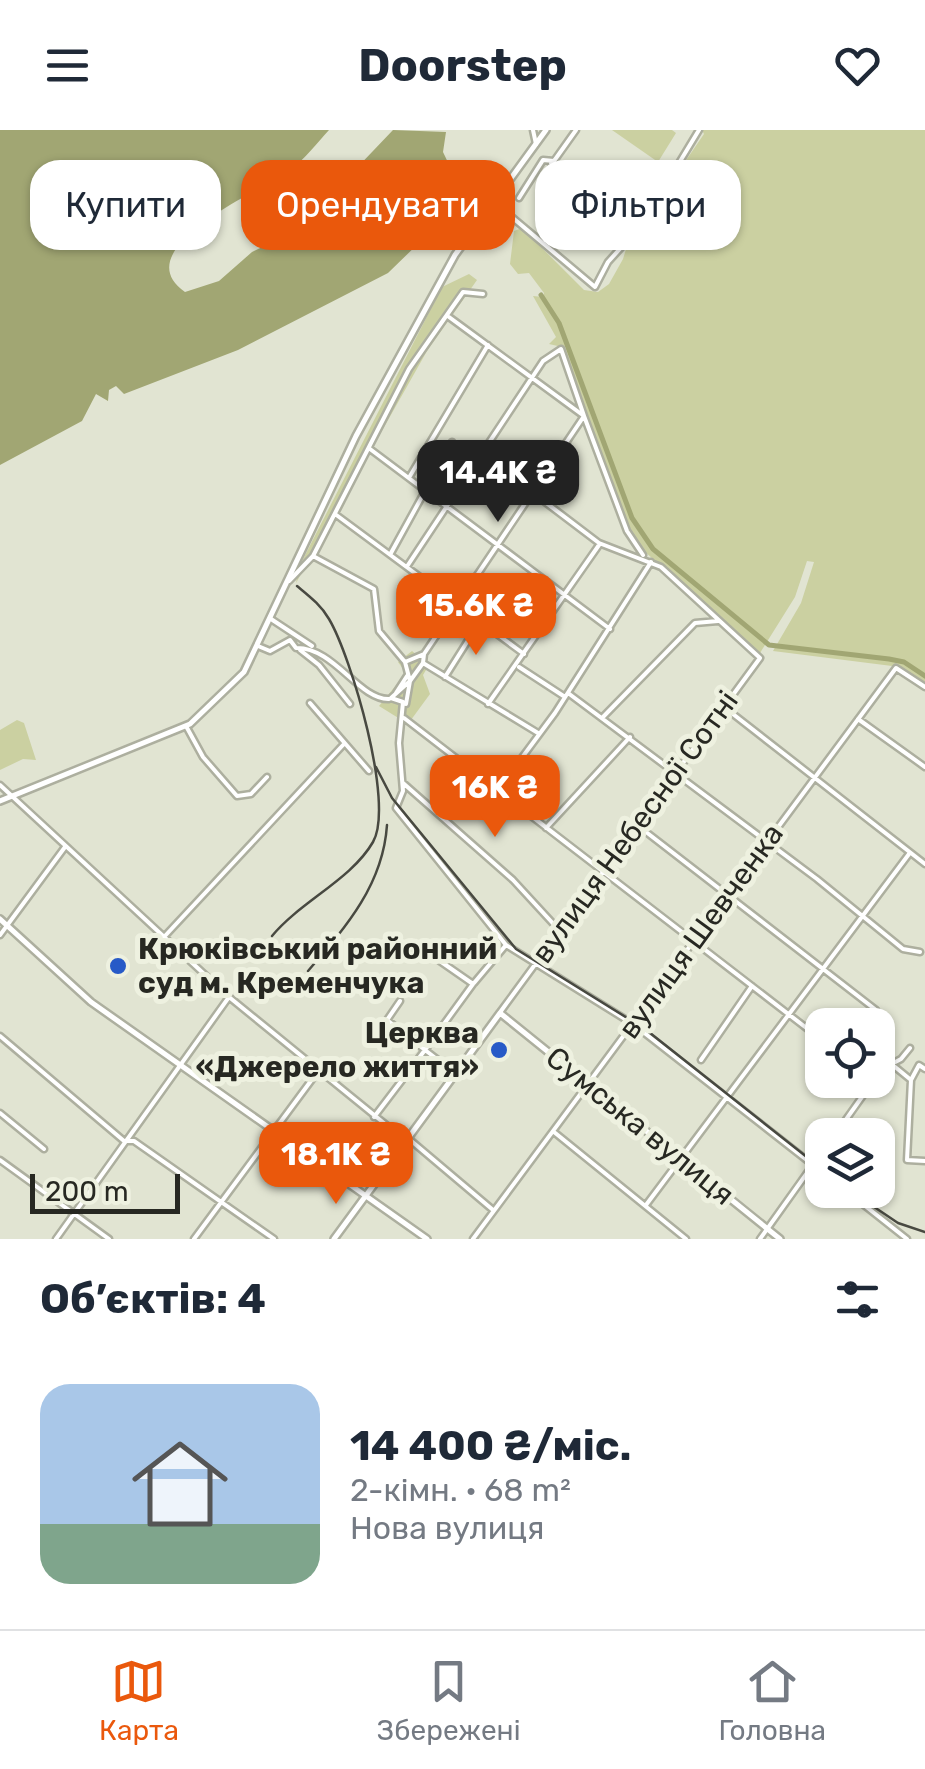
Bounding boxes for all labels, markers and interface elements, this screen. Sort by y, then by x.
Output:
icon: menu [40,38,95,93]
icon: heart [830,38,885,93]
text: Doorstep [358,39,567,92]
chip: Купити [30,160,221,250]
chip: Орендувати [241,160,515,250]
chip: Фільтри [535,160,741,250]
pin: 14.4K ₴ [406,440,590,525]
text: 14.4K ₴ [439,453,557,491]
pin: 15.6K ₴ [384,573,568,658]
text: 15.6K ₴ [418,586,534,624]
street label: вулиця Небесної Сотні [524,684,746,970]
pin: 16K ₴ [425,755,565,840]
text: 16K ₴ [452,768,538,806]
street label: вулиця Шевченка [611,817,791,1045]
place label: Крюківський районний суд м. Кременчука [138,931,497,1001]
marker: Крюківський районний суд м. Кременчука [107,955,129,977]
map controls [805,1008,895,1208]
button: locate [805,1008,895,1098]
place label: Церква «Джерело життя» [195,1015,479,1085]
marker: Церква «Джерело життя» [488,1039,510,1061]
street label: Сумська вулиця [539,1039,741,1213]
button: layers [805,1118,895,1208]
pin: 18.1K ₴ [244,1122,428,1207]
text: 18.1K ₴ [281,1135,391,1173]
scale bar [30,1169,180,1214]
text: 200 m [45,1175,129,1208]
icon: filters [830,1272,885,1327]
text: Об’єктів: 4 [40,1274,266,1324]
text: 14 400 ₴/міс. [350,1421,632,1471]
icon: home [120,1424,240,1544]
text: 2-кімн. · 68 m² [350,1471,571,1509]
text: Нова вулиця [350,1509,544,1547]
tab: Карта [99,1654,179,1747]
tab: Збережені [377,1654,520,1747]
tab: Головна [718,1654,826,1747]

